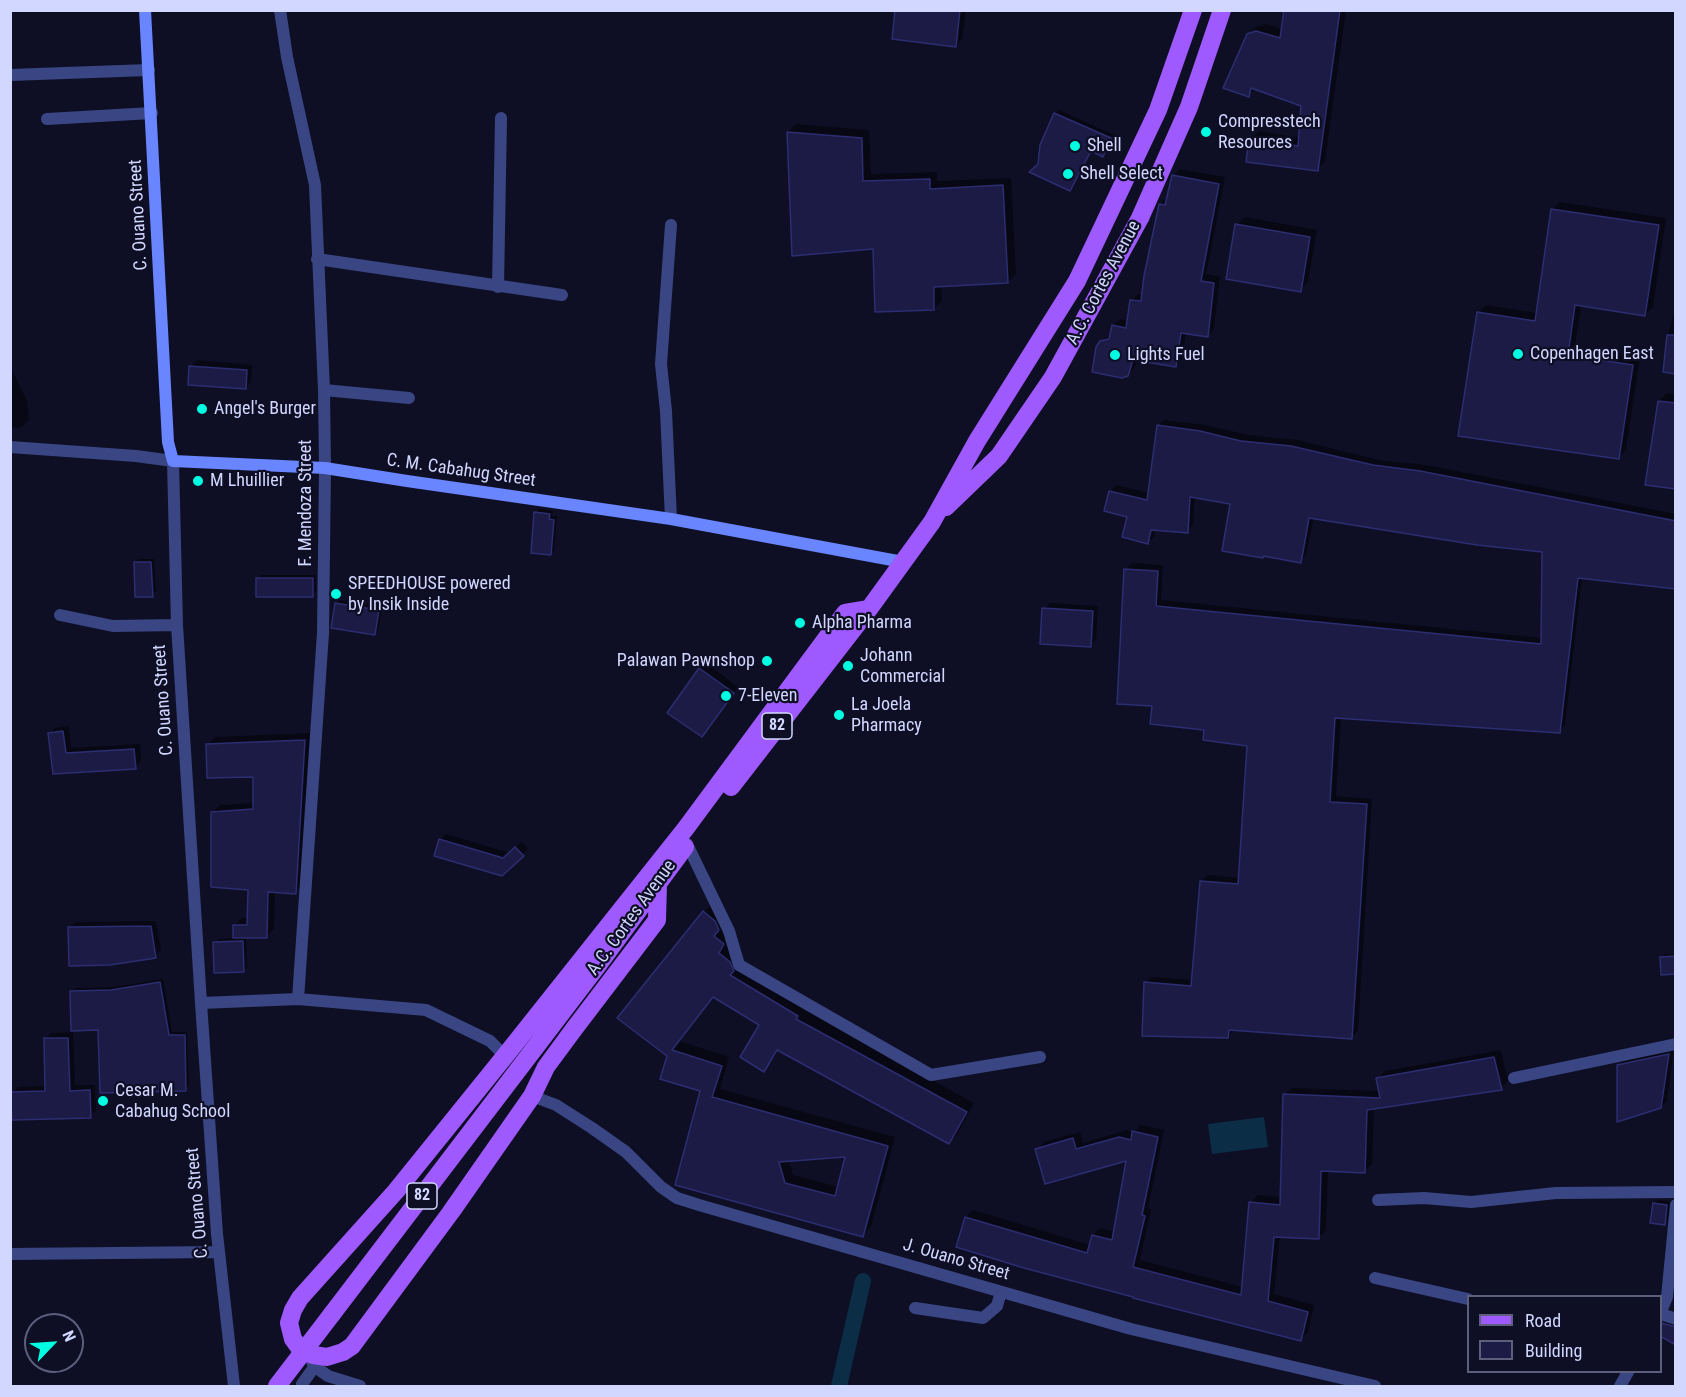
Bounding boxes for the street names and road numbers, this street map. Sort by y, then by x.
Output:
street label: C. Ouano Street [125,159,153,271]
street label: A.C. Cortes Avenue [1062,217,1146,349]
street label: F. Mendoza Street [295,440,317,566]
street label: C. M. Cabahug Street [385,450,537,492]
street label: C. Ouano Street [149,644,179,756]
road number: 82 [762,713,792,739]
street label: A.C. Cortes Avenue [583,856,681,980]
street label: C. Ouano Street [182,1147,214,1259]
road number: 82 [407,1183,437,1209]
street label: J. Ouano Street [900,1234,1012,1286]

